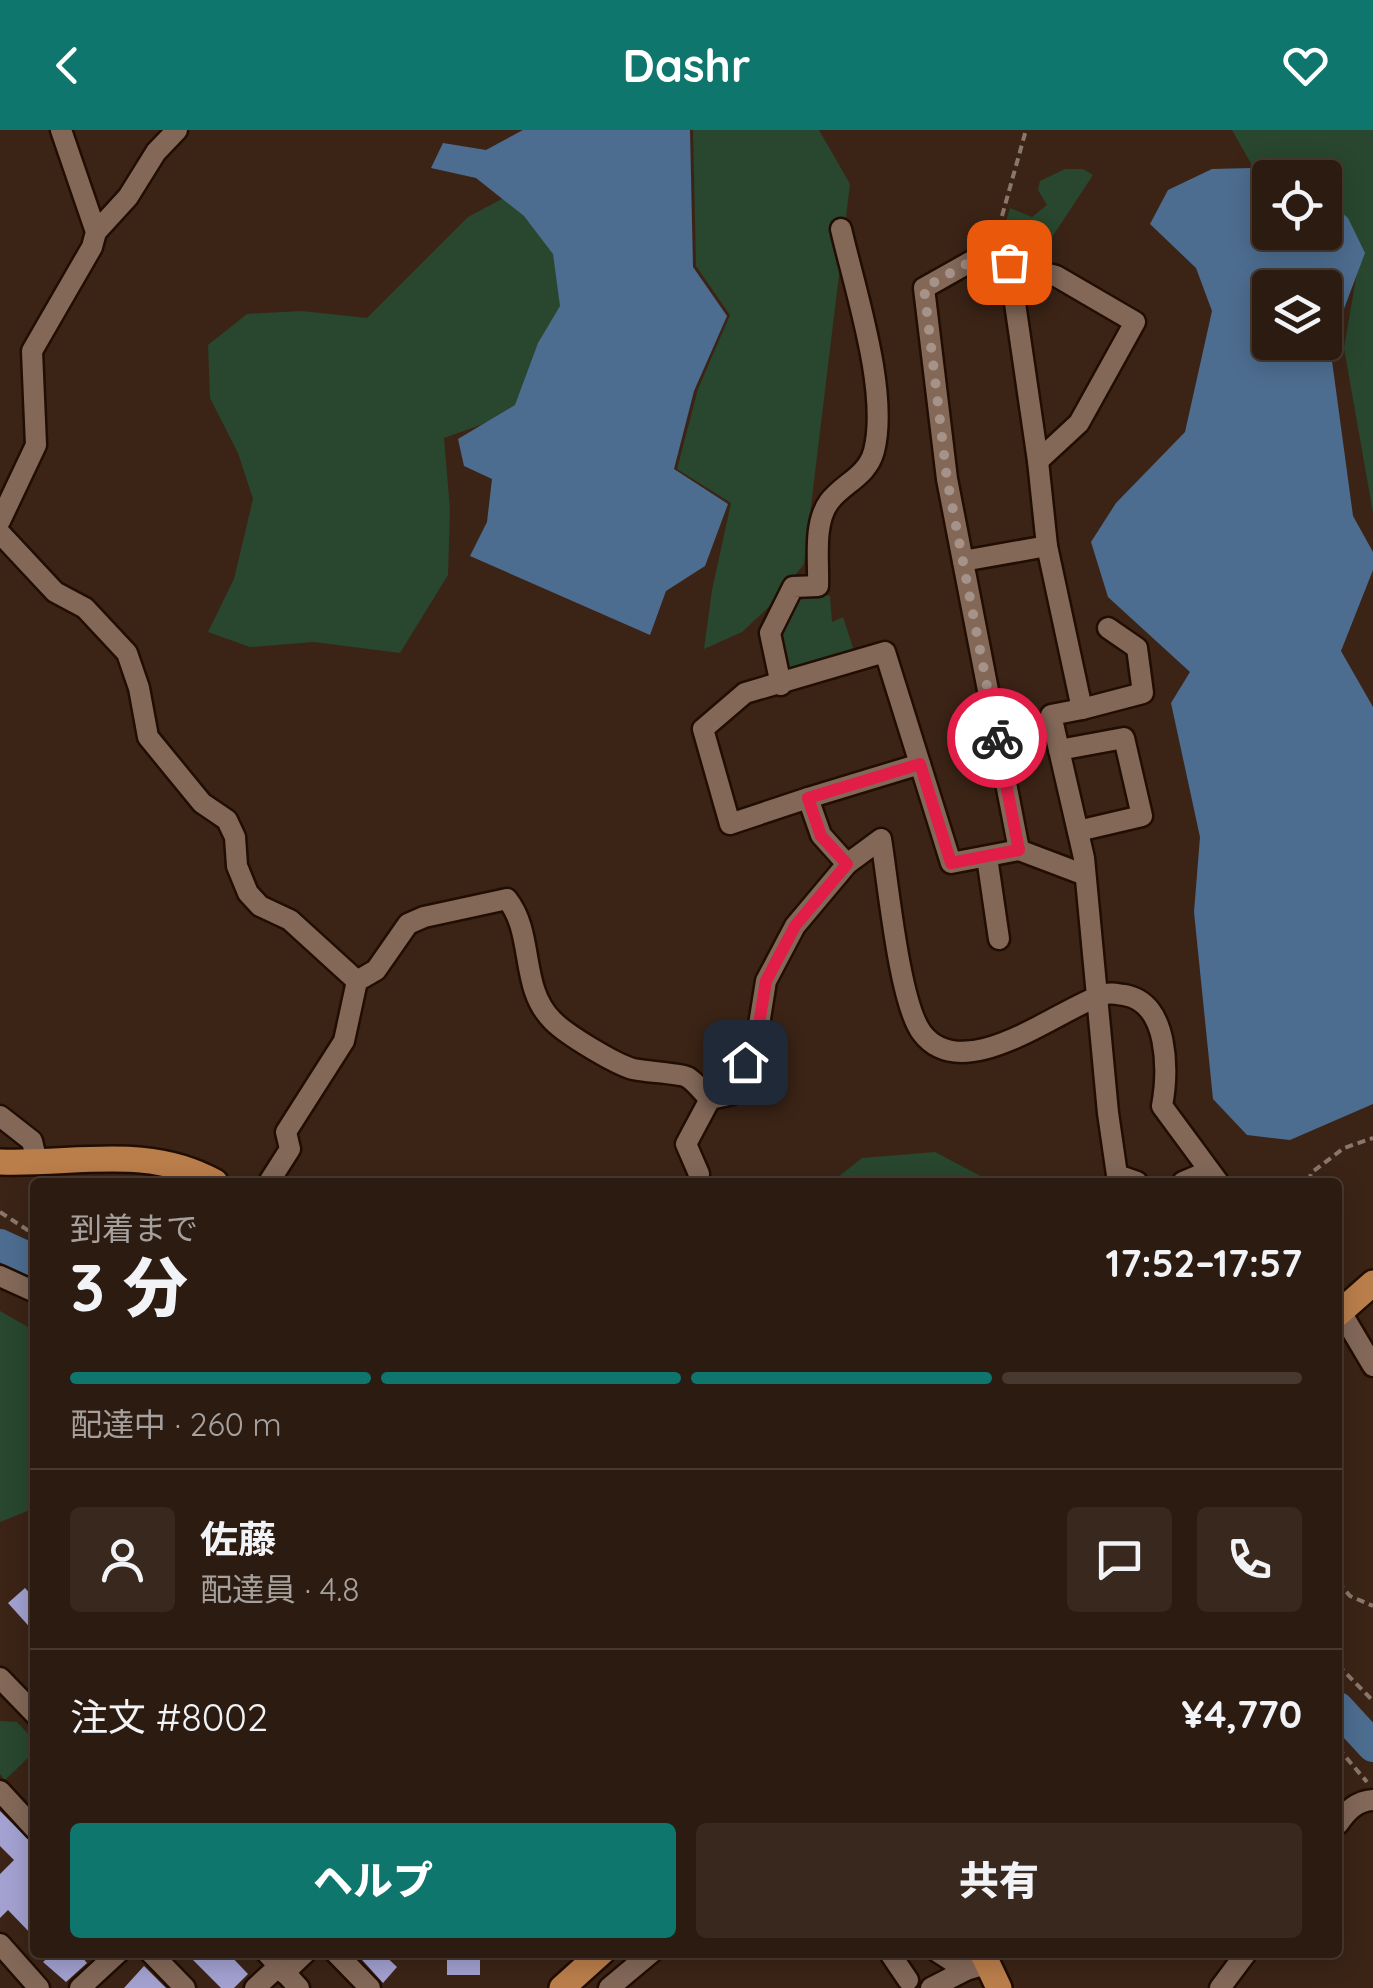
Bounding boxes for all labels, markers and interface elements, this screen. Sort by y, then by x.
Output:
text: Dashr [622,37,751,93]
icon: back [40,38,95,93]
icon: heart [1278,38,1333,93]
map controls [1252,160,1342,360]
button: locate [1252,160,1342,250]
pin [967,220,1052,305]
icon: bag [982,235,1037,290]
button: layers [1252,270,1342,360]
courier [947,688,1047,788]
icon: bike [970,711,1025,766]
pin [703,1020,788,1105]
icon: home [718,1035,773,1090]
text: 到着まで [70,1208,198,1248]
text: 17:52–17:57 [1106,1239,1302,1287]
text: 3 分 [70,1246,188,1327]
text: 配達中 · 260 m [70,1404,282,1444]
button: person [70,1507,175,1612]
button: chat [1067,1507,1172,1612]
button: phone [1197,1507,1302,1612]
text: 佐藤 [200,1515,276,1563]
text: 配達員 · 4.8 [200,1569,360,1609]
text: ¥4,770 [1182,1690,1302,1738]
text: 注文 #8002 [70,1693,268,1741]
button: ヘルプ [70,1823,676,1938]
button: 共有 [696,1823,1302,1938]

